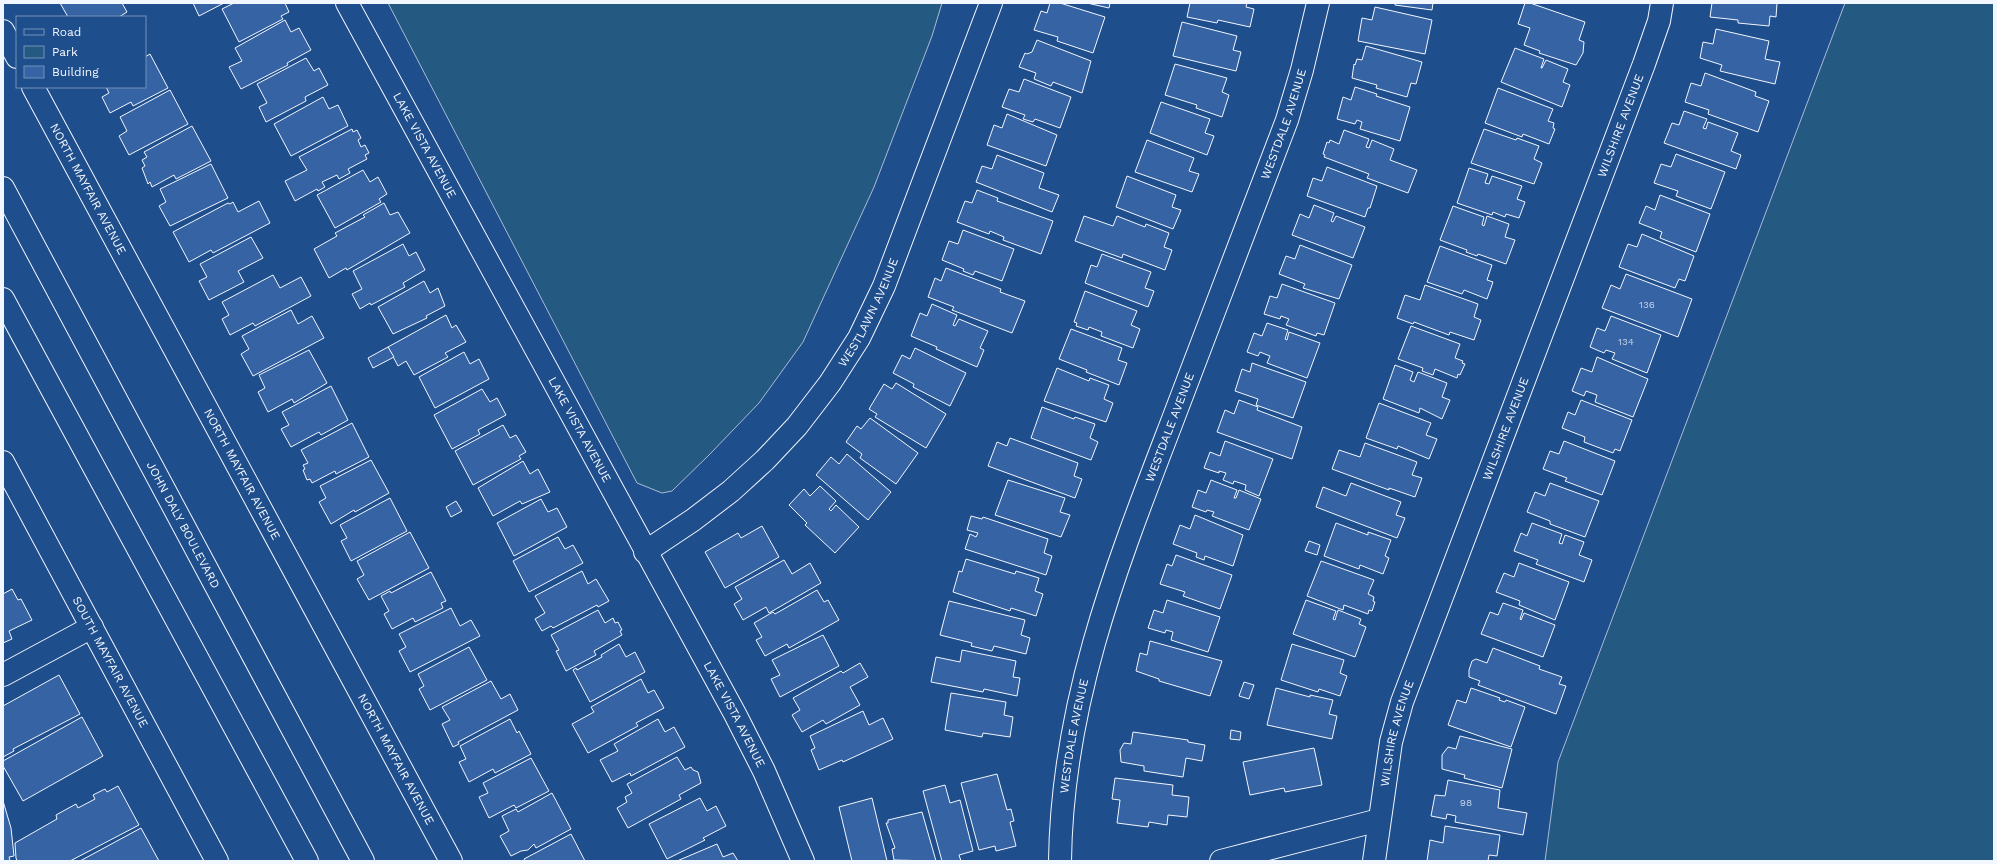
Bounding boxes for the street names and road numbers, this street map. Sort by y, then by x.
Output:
street label: WESTDALE AVENUE [1258,67,1309,181]
street label: WILSHIRE AVENUE [1595,72,1647,179]
street label: LAKE VISTA AVENUE [390,90,459,201]
street label: NORTH MAYFAIR AVENUE [47,121,129,257]
street label: WESTLAWN AVENUE [835,256,901,369]
street label: WESTDALE AVENUE [1143,370,1197,484]
street label: LAKE VISTA AVENUE [545,375,614,485]
street label: WILSHIRE AVENUE [1480,375,1532,482]
street label: NORTH MAYFAIR AVENUE [201,406,283,542]
street label: JOHN DALY BOULEVARD [144,459,223,591]
street label: SOUTH MAYFAIR AVENUE [69,594,151,730]
street label: LAKE VISTA AVENUE [701,659,768,770]
street label: WESTDALE AVENUE [1057,677,1091,794]
street label: WILSHIRE AVENUE [1378,678,1417,787]
street label: NORTH MAYFAIR AVENUE [355,691,437,827]

